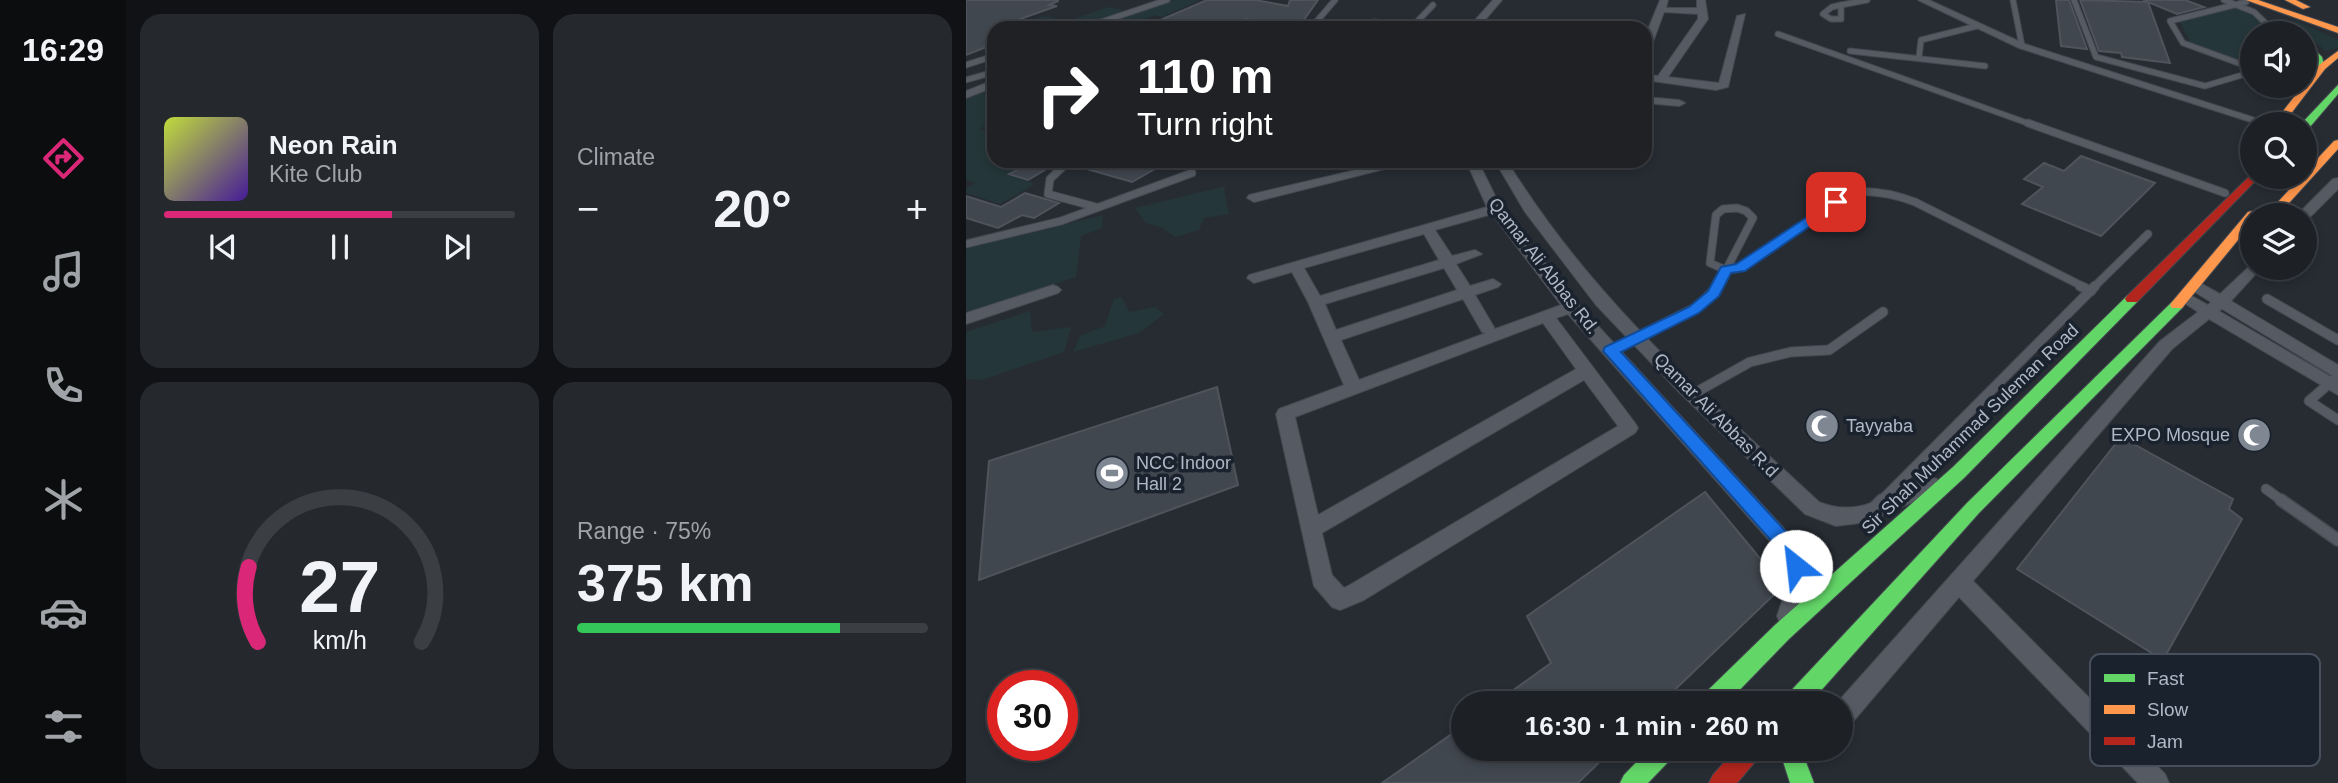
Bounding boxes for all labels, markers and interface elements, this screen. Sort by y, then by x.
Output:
map controls [2240,21,2317,280]
button: sound [2240,21,2317,98]
text: 16:29 [22,32,104,68]
icon: right [1022,49,1113,140]
text: 110 m [1137,49,1273,103]
text: Turn right [1137,106,1273,142]
button: search [2240,112,2317,189]
text: Neon Rain [269,130,398,160]
icon: directions [39,134,88,183]
text: Climate [577,144,655,170]
text: Kite Club [269,161,362,187]
pin [1806,172,1866,232]
text: 20° [713,180,792,238]
icon: arrive [1817,183,1855,221]
text: − [577,188,599,230]
text: + [906,188,928,230]
street label: Qamar Ali Abbas Rd. [1485,194,1603,338]
button: layers [2240,203,2317,280]
icon: previous [204,228,242,266]
icon: pause [321,228,359,266]
icon: next [438,228,476,266]
icon: music [39,247,88,296]
street label: Sir Shah Muhammad Suleman Road [1858,320,2082,538]
street label: Qamar Ali Abbas R.d [1650,349,1782,481]
icon: phone [39,361,88,410]
mosque icon: Tayyaba [1803,407,1841,445]
place label: Tayyaba [1846,416,1914,436]
mosque icon: EXPO Mosque [2235,416,2273,454]
place label: EXPO Mosque [2111,425,2230,445]
place label: NCC Indoor Hall 2 [1136,453,1231,494]
sports icon: NCC Indoor Hall 2 [1093,454,1131,492]
icon: climate [39,475,88,524]
text: Range · 75% [577,518,711,544]
position arrow [1759,529,1833,603]
text: 27 [299,546,380,627]
text: 375 km [577,554,753,612]
icon: car [39,588,88,637]
text: km/h [312,625,367,653]
legend [2090,654,2320,766]
text: Fast [2147,668,2185,689]
speed limit sign: 30 [987,670,1078,761]
text: Slow [2147,699,2188,720]
icon: filters [39,702,88,751]
text: 16:30 · 1 min · 260 m [1525,711,1779,741]
text: Jam [2147,731,2183,752]

